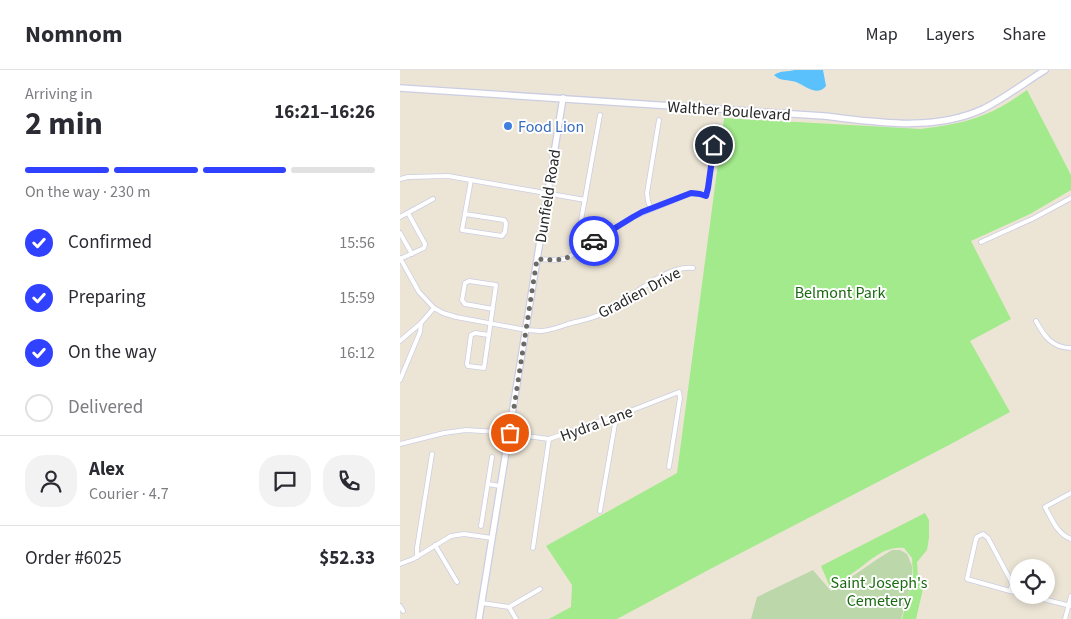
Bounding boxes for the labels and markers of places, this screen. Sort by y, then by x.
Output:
place label: Food Lion [518,116,584,138]
marker: Food Lion [502,120,514,132]
pin [693,124,735,166]
pin [489,412,531,454]

